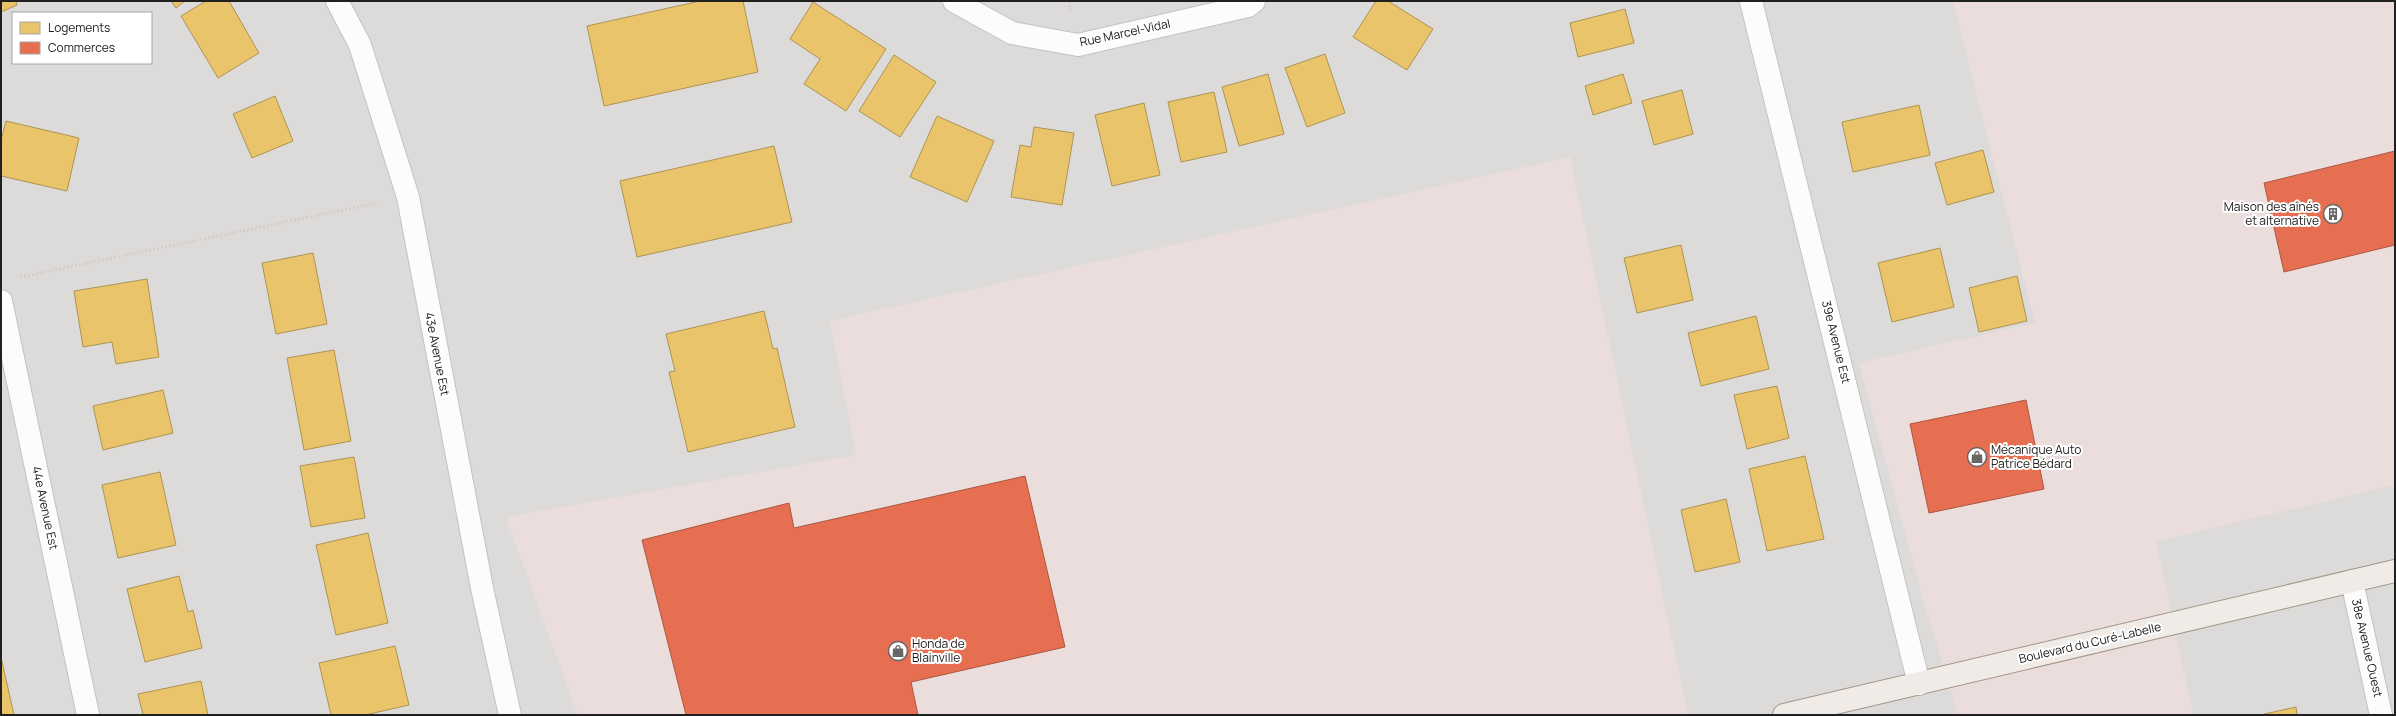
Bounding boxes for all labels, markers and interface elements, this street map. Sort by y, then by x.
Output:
legend [12,12,152,64]
street label: Rue Marcel-Vidal [1078,15,1172,50]
text: Logements [48,19,110,36]
text: Commerces [48,39,115,56]
place label: Maison des aînés et alternative [2224,198,2319,229]
building icon: Maison des aînés et alternative [2322,203,2344,225]
street label: 39e Avenue Est [1818,299,1855,385]
street label: 43e Avenue Est [421,311,454,397]
place label: Mécanique Auto Patrice Bédard [1991,441,2081,472]
shop icon: Mécanique Auto Patrice Bédard [1966,446,1988,468]
street label: 44e Avenue Est [28,464,63,551]
street label: 38e Avenue Ouest [2348,597,2387,699]
street label: Boulevard du Curé-Labelle [2017,618,2163,667]
place label: Honda de Blainville [912,635,965,666]
shop icon: Honda de Blainville [887,640,909,662]

